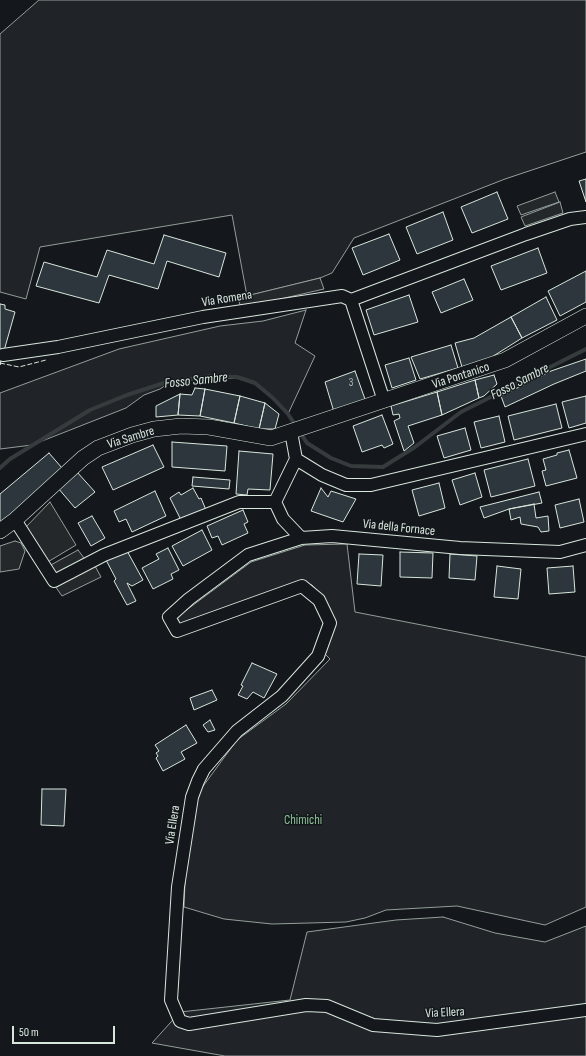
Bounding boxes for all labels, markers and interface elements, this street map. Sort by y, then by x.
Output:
street label: Via Romena [201,287,253,311]
street label: Via Pontanico [430,359,492,393]
water label: Fosso Sambre [488,360,552,404]
water label: Fosso Sambre [164,369,228,393]
house number: 3 [349,376,353,390]
street label: Via Sambre [106,423,156,453]
street label: Via della Fornace [362,516,436,540]
street label: Via Ellera [162,804,184,846]
park label: Chimichi [284,813,322,829]
street label: Via Ellera [425,1004,465,1022]
scale bar [14,1018,117,1044]
text: 50 m [19,1025,39,1040]

